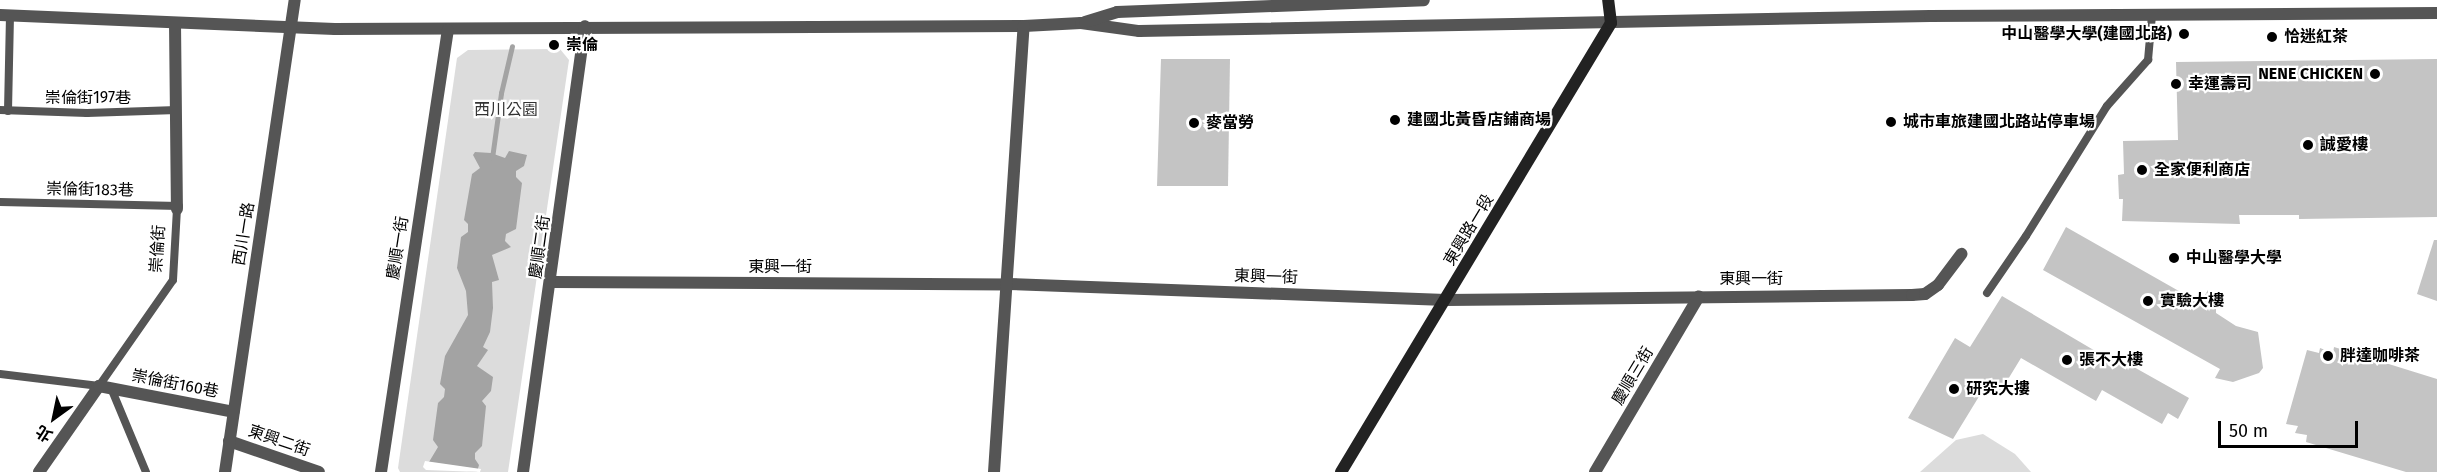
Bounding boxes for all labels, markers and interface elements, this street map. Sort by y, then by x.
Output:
place label: 中山醫學大學(建國北路) [2002,24,2172,44]
marker: 中山醫學大學(建國北路) [2177,27,2191,41]
place label: 恰迷紅茶 [2284,27,2348,47]
marker: 恰迷紅茶 [2265,30,2279,44]
place label: 崇倫 [566,35,598,55]
marker: 崇倫 [547,38,561,52]
place label: NENE CHICKEN [2258,64,2363,84]
marker: NENE CHICKEN [2368,67,2382,81]
place label: 幸運壽司 [2188,74,2252,94]
marker: 幸運壽司 [2169,77,2183,91]
street label: 崇倫街197巷 [45,88,131,108]
park label: 西川公園 [474,100,538,120]
place label: 建國北黃昏店鋪商場 [1407,110,1551,130]
place label: 城市車旅建國北路站停車場 [1903,112,2095,132]
place label: 麥當勞 [1206,113,1254,133]
marker: 建國北黃昏店鋪商場 [1388,113,1402,127]
marker: 城市車旅建國北路站停車場 [1884,115,1898,129]
marker: 麥當勞 [1187,116,1201,130]
place label: 誠愛樓 [2320,135,2368,155]
marker: 誠愛樓 [2301,138,2315,152]
place label: 全家便利商店 [2154,160,2250,180]
marker: 全家便利商店 [2135,163,2149,177]
street label: 崇倫街183巷 [46,180,134,200]
street label: 東興路一段 [1440,191,1498,269]
street label: 西川一路 [230,201,258,267]
street label: 慶順二街 [526,214,554,280]
street label: 慶順一街 [384,215,412,281]
street label: 崇倫街 [147,224,169,274]
place label: 中山醫學大學 [2186,248,2282,268]
marker: 中山醫學大學 [2167,251,2181,265]
street label: 東興一街 [748,257,812,277]
street label: 東興一街 [1234,266,1298,288]
street label: 東興一街 [1719,269,1783,289]
place label: 實驗大樓 [2160,291,2224,311]
marker: 實驗大樓 [2141,294,2155,308]
street label: 慶順三街 [1608,344,1658,408]
place label: 胖達咖啡茶 [2340,346,2420,366]
marker: 胖達咖啡茶 [2321,349,2335,363]
place label: 張不大樓 [2079,350,2143,370]
marker: 張不大樓 [2060,353,2074,367]
street label: 崇倫街160巷 [130,366,220,402]
place label: 研究大摟 [1966,379,2030,399]
marker: 研究大摟 [1947,382,1961,396]
north arrow [24,388,84,448]
scale bar [2221,409,2360,447]
text: 50 m [2229,420,2268,442]
text: 北 [32,421,56,446]
street label: 東興二街 [246,422,312,460]

